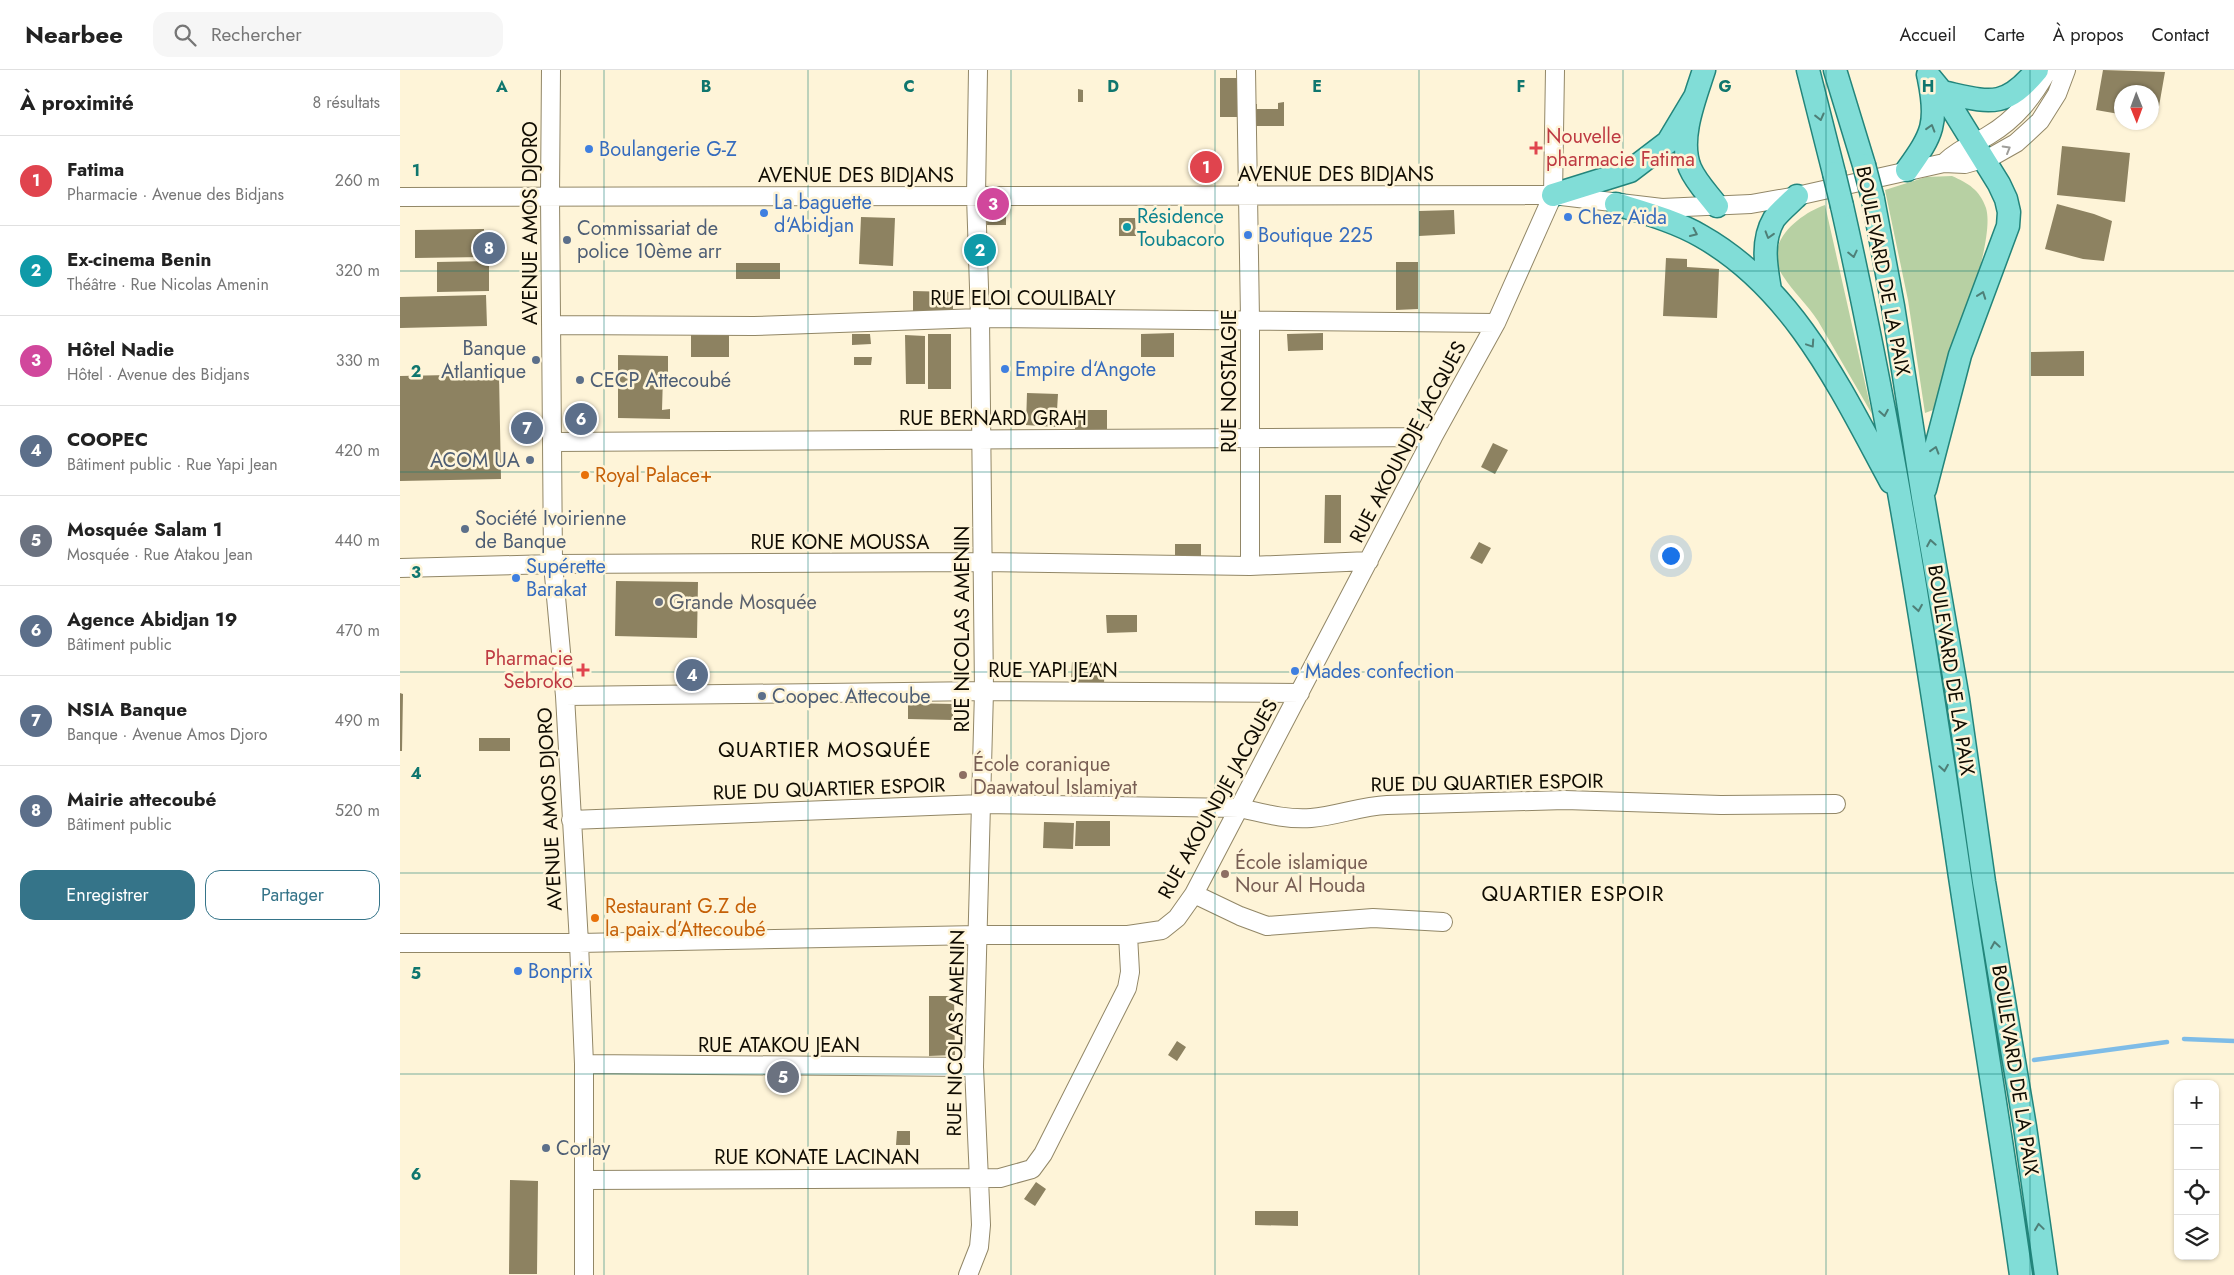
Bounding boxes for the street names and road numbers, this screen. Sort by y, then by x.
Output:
street label: AVENUE AMOS DJORO [516,121,545,325]
street label: AVENUE DES BIDJANS [1238,160,1434,189]
street label: AVENUE DES BIDJANS [758,161,954,190]
street label: BOULEVARD DE LA PAIX [1848,164,1918,378]
street label: RUE ELOI COULIBALY [930,284,1117,313]
street label: RUE NOSTALGIE [1215,309,1244,453]
street label: RUE AKOUNDJE JACQUES [1342,336,1474,548]
street label: RUE BERNARD GRAH [899,404,1087,433]
street label: RUE NICOLAS AMENIN [948,526,977,732]
street label: RUE KONE MOUSSA [751,528,930,557]
street label: BOULEVARD DE LA PAIX [1920,563,1982,777]
street label: RUE YAPI JEAN [988,656,1118,685]
street label: RUE AKOUNDJE JACQUES [1151,694,1285,904]
street label: AVENUE AMOS DJORO [530,706,570,912]
street label: RUE DU QUARTIER ESPOIR [1370,766,1604,800]
street label: RUE DU QUARTIER ESPOIR [712,770,946,808]
street label: RUE NICOLAS AMENIN [940,929,972,1137]
street label: BOULEVARD DE LA PAIX [1984,963,2046,1177]
street label: RUE ATAKOU JEAN [698,1031,860,1060]
street label: RUE KONATE LACINAN [714,1143,920,1172]

